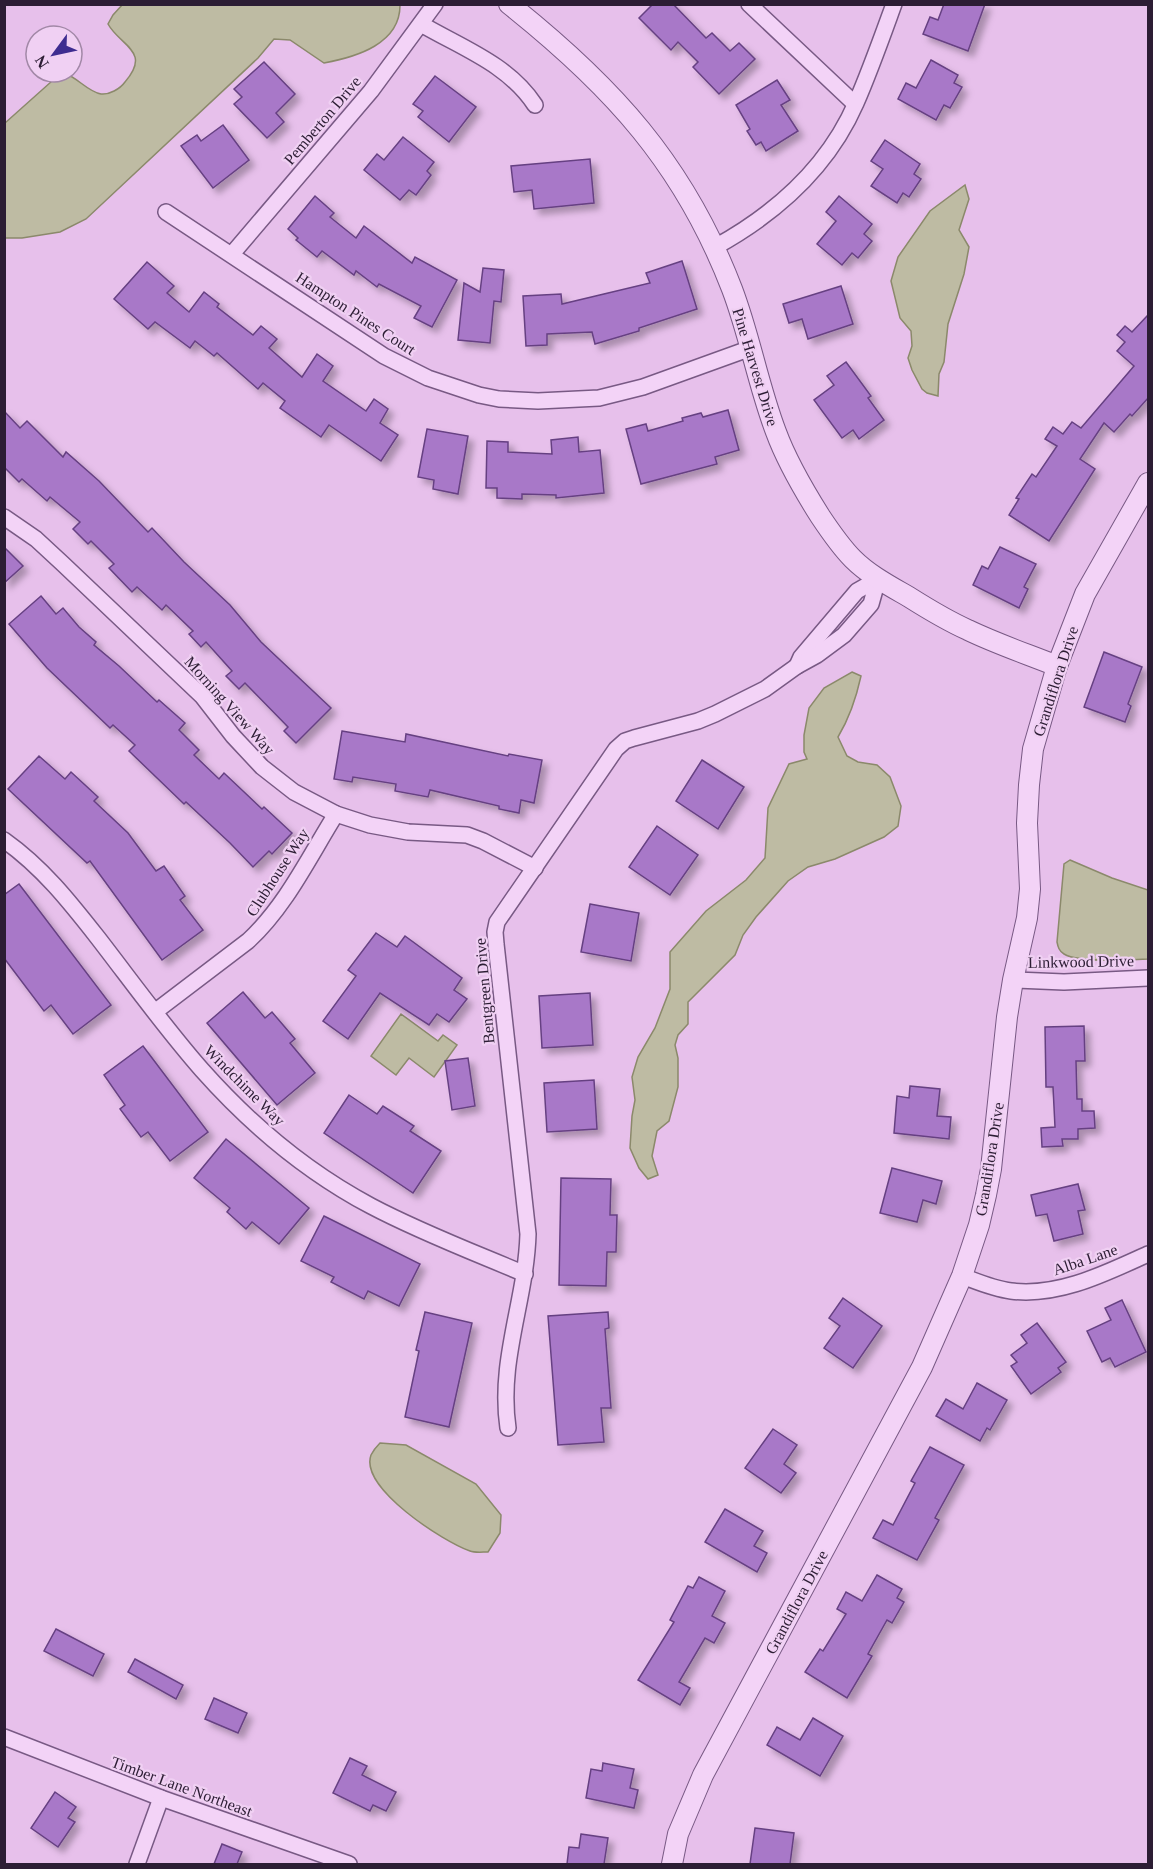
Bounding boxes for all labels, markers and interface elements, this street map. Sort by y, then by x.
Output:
north arrow [24,24,84,84]
text: N [31,52,52,71]
street label: Pemberton Drive [281,73,364,168]
street label: Hampton Pines Court [292,269,419,359]
street label: Pine Harvest Drive [729,306,782,428]
street label: Grandiflora Drive [1030,624,1081,738]
street label: Morning View Way [180,653,278,759]
street label: Clubhouse Way [243,825,313,920]
street label: Bentgreen Drive [471,937,499,1045]
street label: Linkwood Drive [1028,952,1134,971]
street label: Windchime Way [200,1042,288,1130]
street label: Grandiflora Drive [972,1101,1007,1217]
street label: Alba Lane [1051,1241,1120,1278]
street label: Grandiflora Drive [762,1547,831,1657]
street label: Timber Lane Northeast [109,1753,255,1820]

